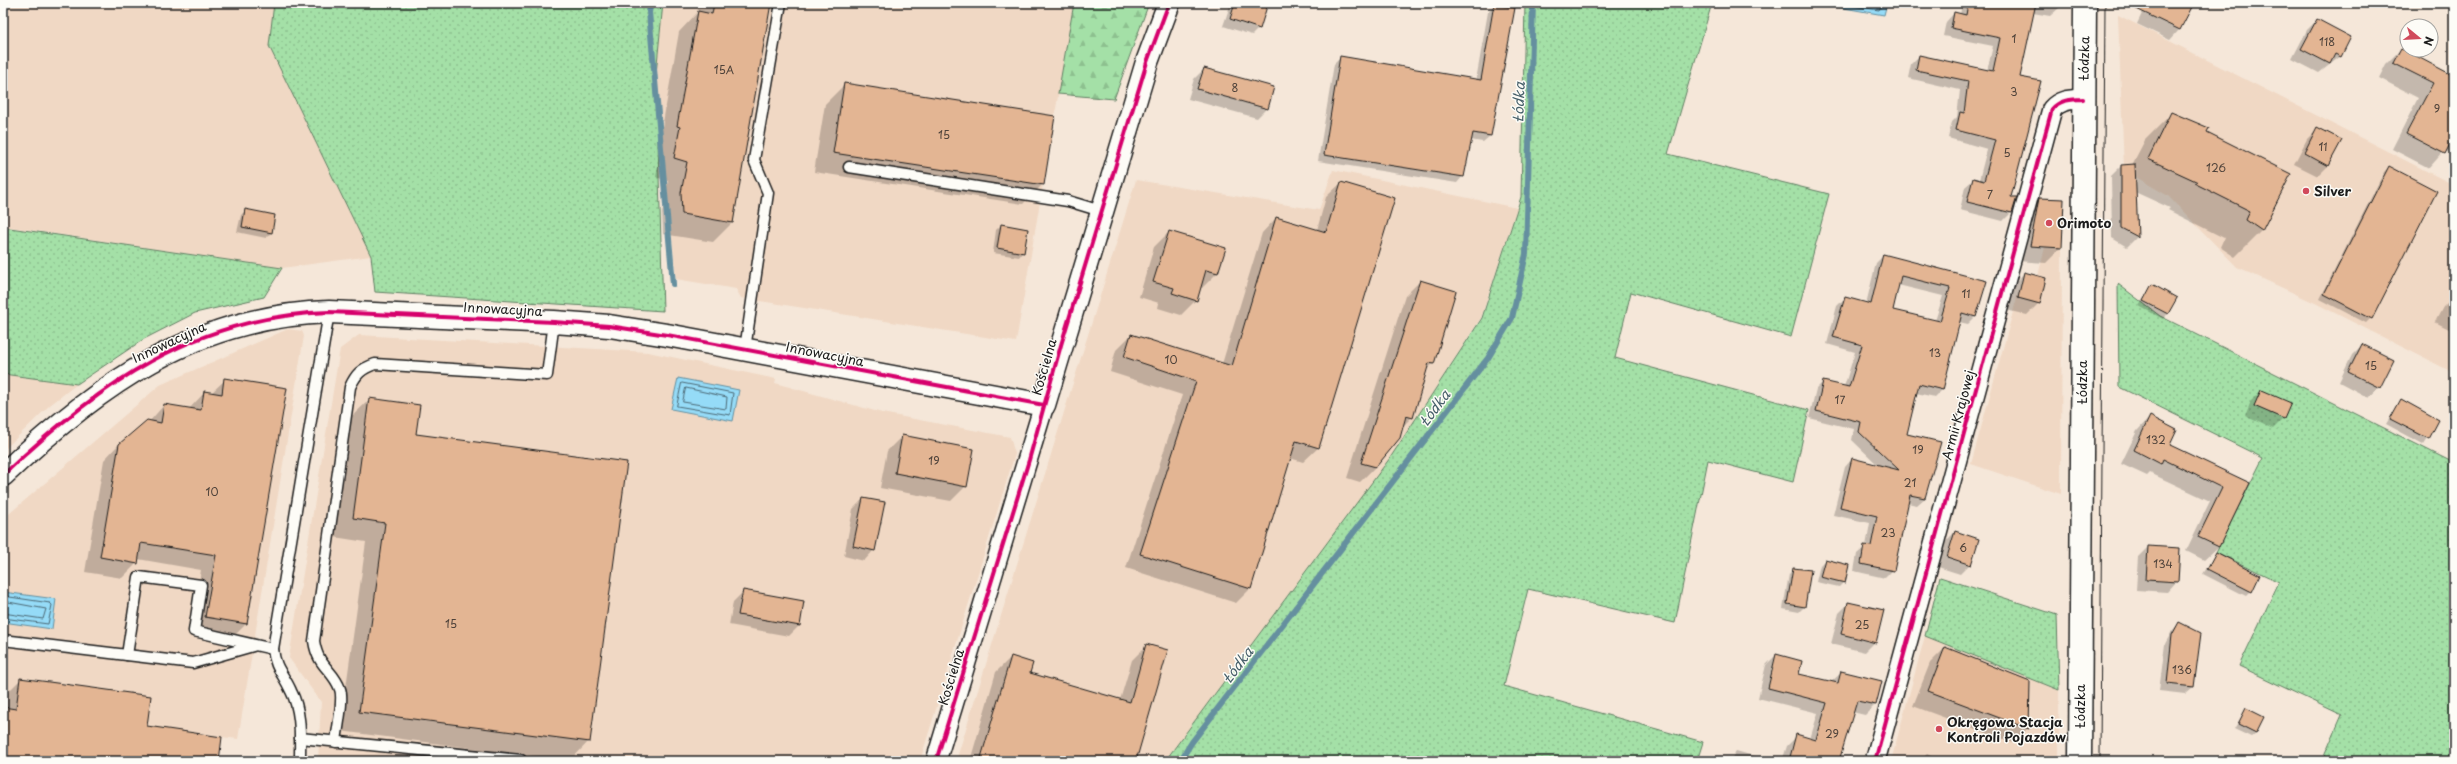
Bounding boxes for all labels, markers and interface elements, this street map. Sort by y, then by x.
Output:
north arrow [2399,18,2439,58]
house number: 1 [2012,30,2017,47]
house number: 118 [2319,33,2335,50]
text: N [2419,34,2438,48]
street label: Łódzka [2074,35,2093,81]
house number: 15A [714,61,734,78]
house number: 8 [1232,79,1239,96]
water label: Łódka [1507,80,1530,122]
house number: 3 [2010,83,2018,100]
house number: 9 [2434,100,2440,117]
house number: 15 [938,126,950,143]
house number: 11 [2318,138,2328,155]
house number: 5 [2003,144,2011,161]
house number: 126 [2206,159,2226,176]
place label: Silver [2314,181,2351,200]
house number: 7 [1987,186,1993,203]
marker: Silver [2301,186,2311,196]
place label: Orimoto [2057,213,2111,232]
marker: Orimoto [2044,218,2054,228]
house number: 11 [1961,285,1971,302]
street label: Innowacyjna [463,297,544,320]
street label: Innowacyjna [129,316,210,367]
street label: Kościelna [1026,335,1061,397]
street label: Innowacyjna [784,337,867,371]
house number: 13 [1929,344,1941,361]
house number: 10 [1165,351,1177,368]
house number: 15 [2365,357,2377,374]
street label: Łódzka [2072,359,2091,405]
street label: Armii Krajowej [1936,368,1979,462]
water label: Łódka [1414,384,1456,430]
house number: 17 [1835,391,1846,408]
house number: 132 [2146,431,2166,448]
house number: 19 [1912,441,1924,458]
house number: 19 [928,452,940,469]
house number: 21 [1904,474,1916,491]
house number: 10 [206,483,218,500]
house number: 23 [1881,524,1895,541]
house number: 6 [1959,539,1967,556]
house number: 134 [2153,555,2173,572]
house number: 15 [445,615,457,632]
house number: 25 [1855,616,1869,633]
water label: Łódka [1217,641,1259,687]
street label: Kościelna [933,645,968,707]
house number: 136 [2172,661,2192,678]
street label: Łódzka [2070,683,2089,729]
place label: Okręgowa Stacja Kontroli Pojazdów [1947,712,2066,746]
marker: Okręgowa Stacja Kontroli Pojazdów [1934,724,1944,734]
house number: 29 [1825,725,1839,742]

